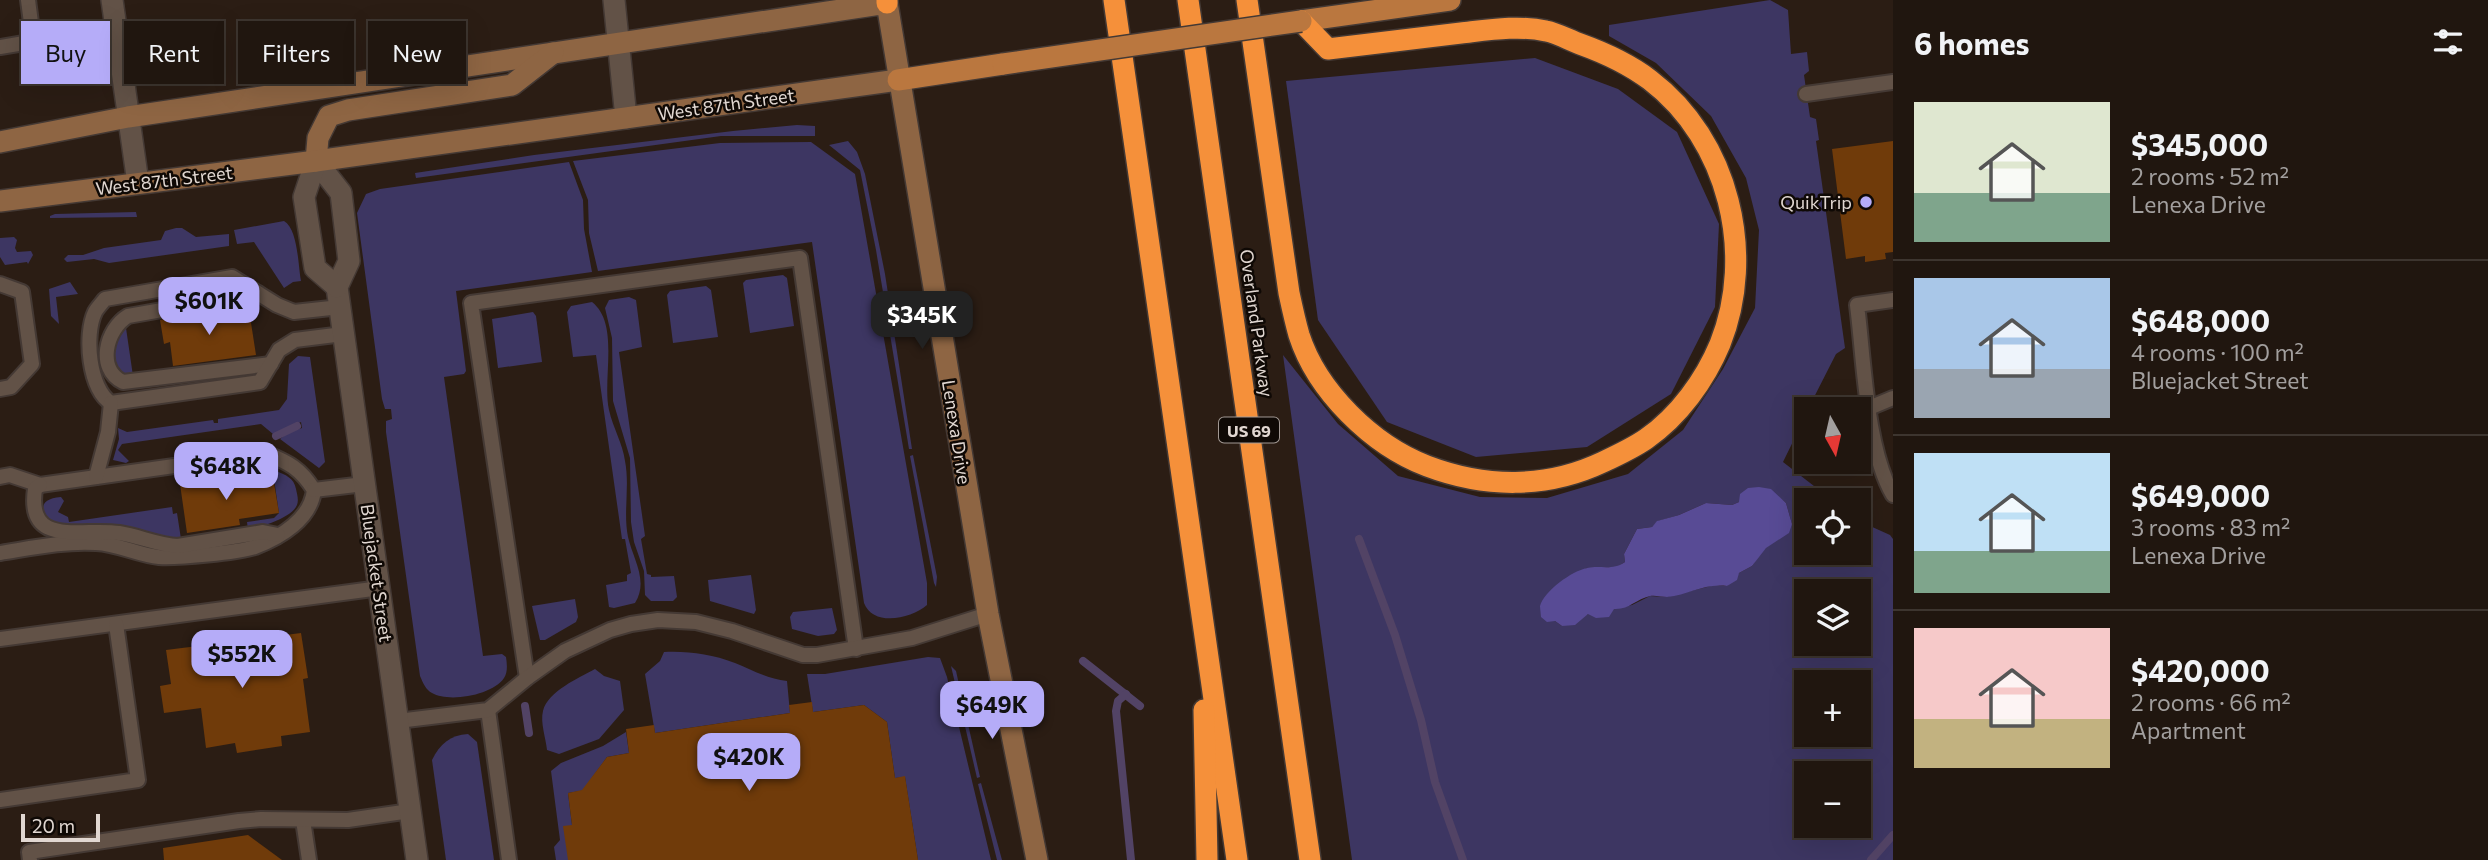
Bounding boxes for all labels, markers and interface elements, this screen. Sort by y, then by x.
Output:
chip: Buy [21,21,110,84]
chip: Rent [124,21,224,84]
chip: Filters [238,21,354,84]
chip: New [368,21,466,84]
icon: filters [2429,23,2467,61]
text: 6 homes [1914,24,2029,61]
street label: West 87th Street [656,84,796,124]
text: $345,000 [2131,125,2268,162]
icon: home [1970,130,2054,214]
street label: West 87th Street [94,161,234,199]
text: 2 rooms · 52 m² [2131,162,2289,190]
text: Lenexa Drive [2131,190,2266,218]
place label: QuikTrip [1780,191,1852,213]
marker: QuikTrip [1858,194,1874,210]
street label: Overland Parkway [1236,248,1278,398]
pin: $601K [160,278,258,337]
text: $601K [174,286,244,314]
pin: $345K [873,292,971,351]
text: $345K [887,300,957,328]
text: $648,000 [2131,301,2270,338]
icon: home [1970,306,2054,390]
text: 4 rooms · 100 m² [2131,338,2304,366]
text: Bluejacket Street [2131,366,2309,394]
street label: Lenexa Drive [938,378,976,486]
north arrow [1794,397,1871,474]
map controls [1794,397,1871,838]
road number: US 69 [1219,418,1279,442]
pin: $648K [177,442,275,502]
text: $648K [190,451,262,479]
text: $649,000 [2131,476,2270,513]
icon: home [1970,481,2054,565]
button: locate [1794,488,1871,565]
street label: Bluejacket Street [356,503,398,643]
text: 3 rooms · 83 m² [2131,513,2290,541]
text: Lenexa Drive [2131,541,2266,569]
button: layers [1794,579,1871,656]
pin: $552K [193,630,291,690]
text: $552K [207,639,277,667]
text: $420,000 [2131,651,2270,688]
icon: home [1970,656,2054,740]
button: + [1794,670,1871,747]
pin: $649K [943,682,1041,741]
text: 2 rooms · 66 m² [2131,688,2291,716]
text: $649K [956,690,1028,718]
text: Apartment [2131,716,2246,744]
pin: $420K [700,734,798,793]
text: $420K [713,742,785,770]
button: − [1794,761,1871,838]
scale bar [21,811,100,843]
text: 20 m [32,814,75,837]

